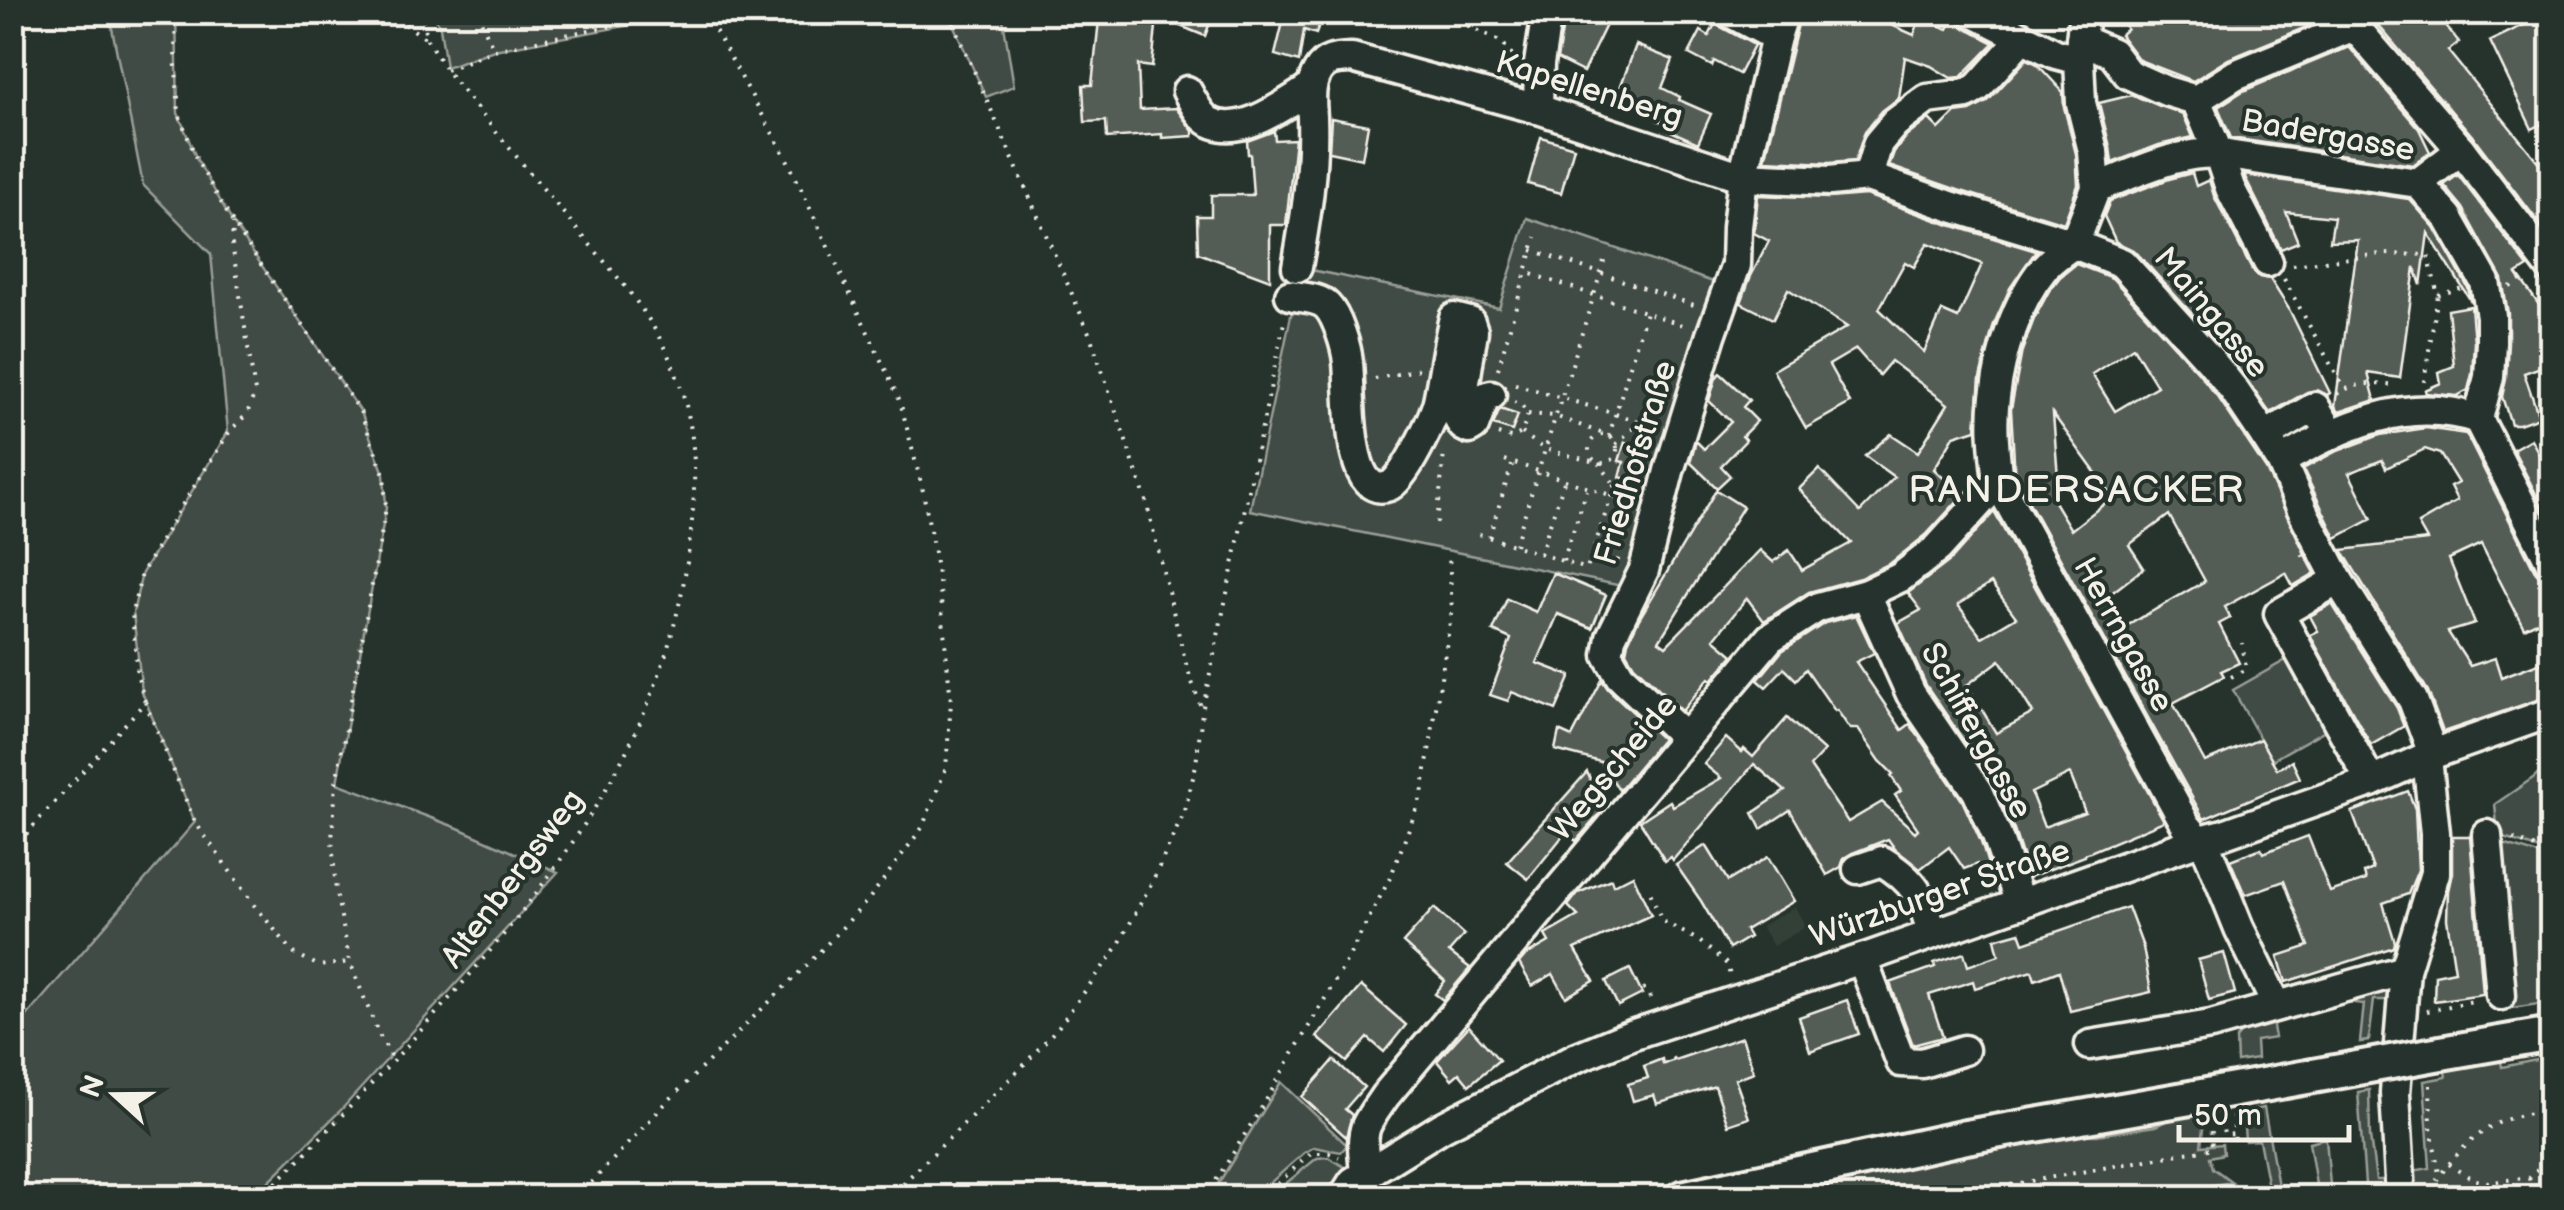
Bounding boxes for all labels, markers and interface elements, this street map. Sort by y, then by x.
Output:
street label: Kapellenberg [1491,43,1687,137]
street label: Badergasse [2238,102,2418,170]
street label: Maingasse [2145,240,2277,386]
street label: Friedhofstraße [1586,356,1686,570]
district label: RANDERSACKER [1908,468,2246,513]
street label: Herrngasse [2065,551,2181,719]
street label: Schiffergasse [1912,636,2040,826]
street label: Wegscheide [1541,687,1687,849]
street label: Altenbergsweg [433,782,593,976]
street label: Würzburger Straße [1805,831,2075,957]
north arrow [65,1045,165,1145]
text: N [74,1071,112,1102]
scale bar [2179,1080,2349,1142]
text: 50 m [2194,1098,2262,1134]

